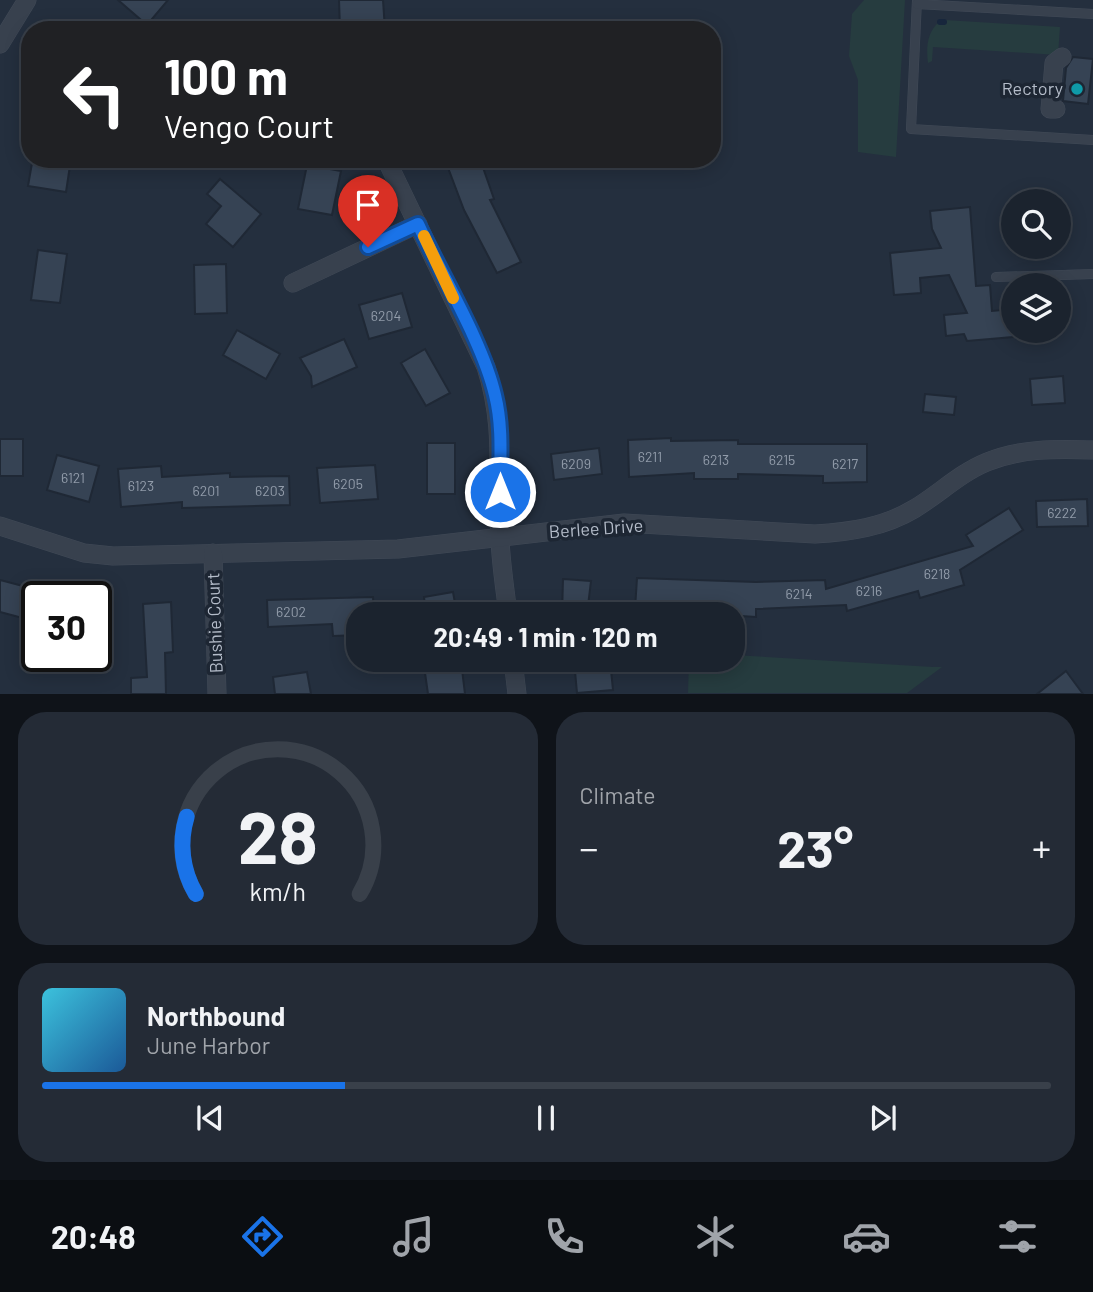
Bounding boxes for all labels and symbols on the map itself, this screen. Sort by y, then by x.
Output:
place label: Rectory [1002,77,1063,99]
marker: Rectory [1069,81,1085,97]
pin [338,175,398,247]
house number: 6204 [371,307,401,324]
house number: 6211 [638,448,662,465]
house number: 6213 [703,451,729,468]
house number: 6215 [769,451,795,468]
position arrow [463,455,537,529]
house number: 6209 [561,455,591,472]
house number: 6217 [832,455,858,472]
house number: 6121 [61,469,85,486]
house number: 6205 [333,475,363,492]
house number: 6123 [128,477,154,494]
house number: 6201 [192,482,220,499]
house number: 6203 [255,482,285,499]
house number: 6222 [1047,504,1077,521]
street label: Berlee Drive [548,514,644,542]
house number: 6218 [924,565,950,582]
street label: Bushie Court [201,572,227,674]
speed limit sign: 30 [21,581,112,672]
house number: 6216 [856,582,882,599]
house number: 6214 [785,585,813,602]
house number: 6202 [276,603,306,620]

